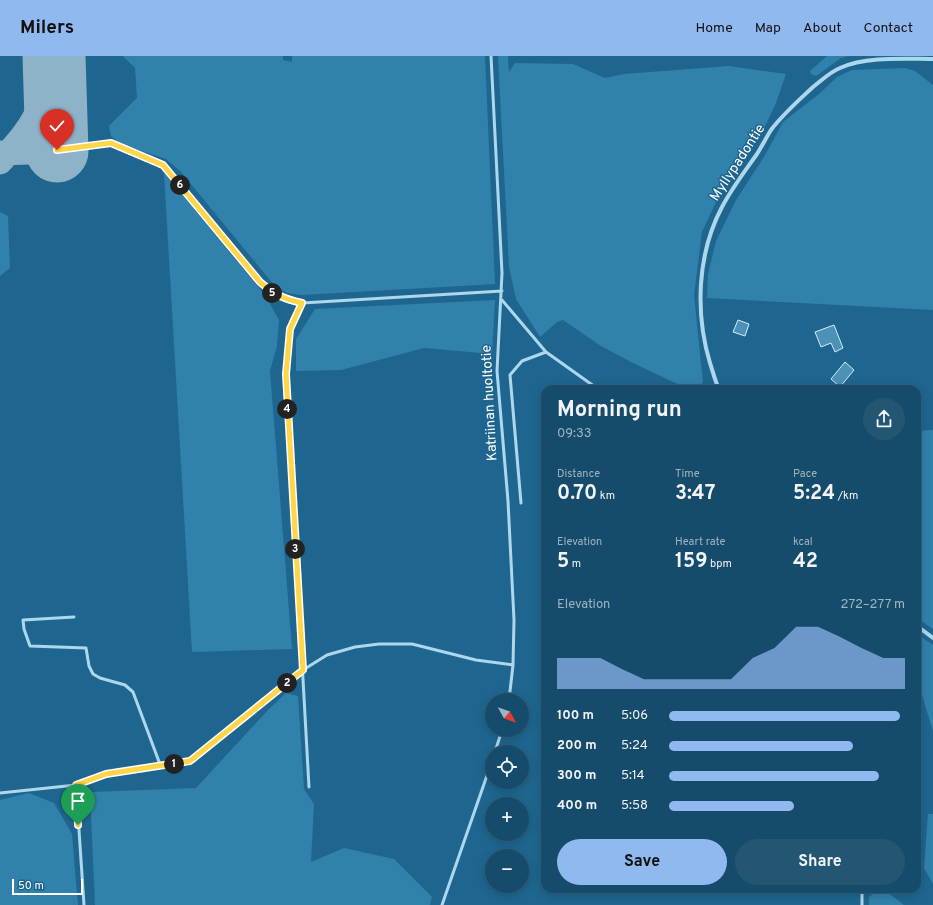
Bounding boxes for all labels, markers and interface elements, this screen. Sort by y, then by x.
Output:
text: Milers [20,16,74,40]
text: Home [696,20,733,37]
text: Map [755,20,781,37]
text: About [803,20,842,37]
text: Contact [864,20,913,37]
pin [40,109,74,150]
icon: check [46,115,68,137]
street label: Myllypadontie [707,121,769,205]
pin: 6 [170,175,190,195]
text: 6 [177,178,183,192]
pin: 5 [262,283,282,303]
text: 5 [269,286,275,300]
street label: Katriinan huoltotie [478,345,502,461]
text: Morning run [557,397,682,424]
button: share [863,398,905,440]
pin: 4 [277,399,297,419]
text: 4 [283,402,291,416]
text: 09:33 [557,426,592,442]
text: Distance [557,467,600,481]
text: Time [675,467,700,481]
text: Pace [793,467,817,481]
text: 0.70 [557,481,597,507]
text: 3:47 [675,481,715,507]
text: 5:24 [793,481,835,507]
text: km [597,489,615,503]
text: /km [835,489,858,503]
text: Elevation [557,535,602,549]
text: Heart rate [675,535,725,549]
text: kcal [793,535,813,549]
pin: 3 [285,539,305,559]
text: 3 [292,542,298,556]
text: 5 [557,549,569,575]
text: 159 [675,549,708,575]
text: 42 [793,549,818,575]
text: m [569,557,581,571]
text: bpm [708,557,732,571]
text: Elevation [557,597,610,613]
text: 272–277 m [841,597,905,613]
pin: 2 [277,673,297,693]
text: 2 [284,676,290,690]
north arrow [485,693,529,737]
map controls [485,693,529,893]
text: 100 m [557,708,594,724]
text: 5:06 [621,708,648,724]
text: 200 m [557,738,597,754]
text: 5:24 [621,738,648,754]
button: locate [485,745,529,789]
pin: 1 [164,754,184,774]
text: 1 [172,757,176,771]
text: 300 m [557,768,596,784]
text: 5:14 [621,768,645,784]
pin [61,784,95,825]
icon: arrive [67,790,89,812]
button: + [485,797,529,841]
text: 400 m [557,798,597,814]
text: 5:58 [621,798,648,814]
button: Save [557,839,727,885]
button: Share [735,839,905,885]
button: − [485,849,529,893]
scale bar [12,877,83,896]
text: 50 m [18,879,44,893]

